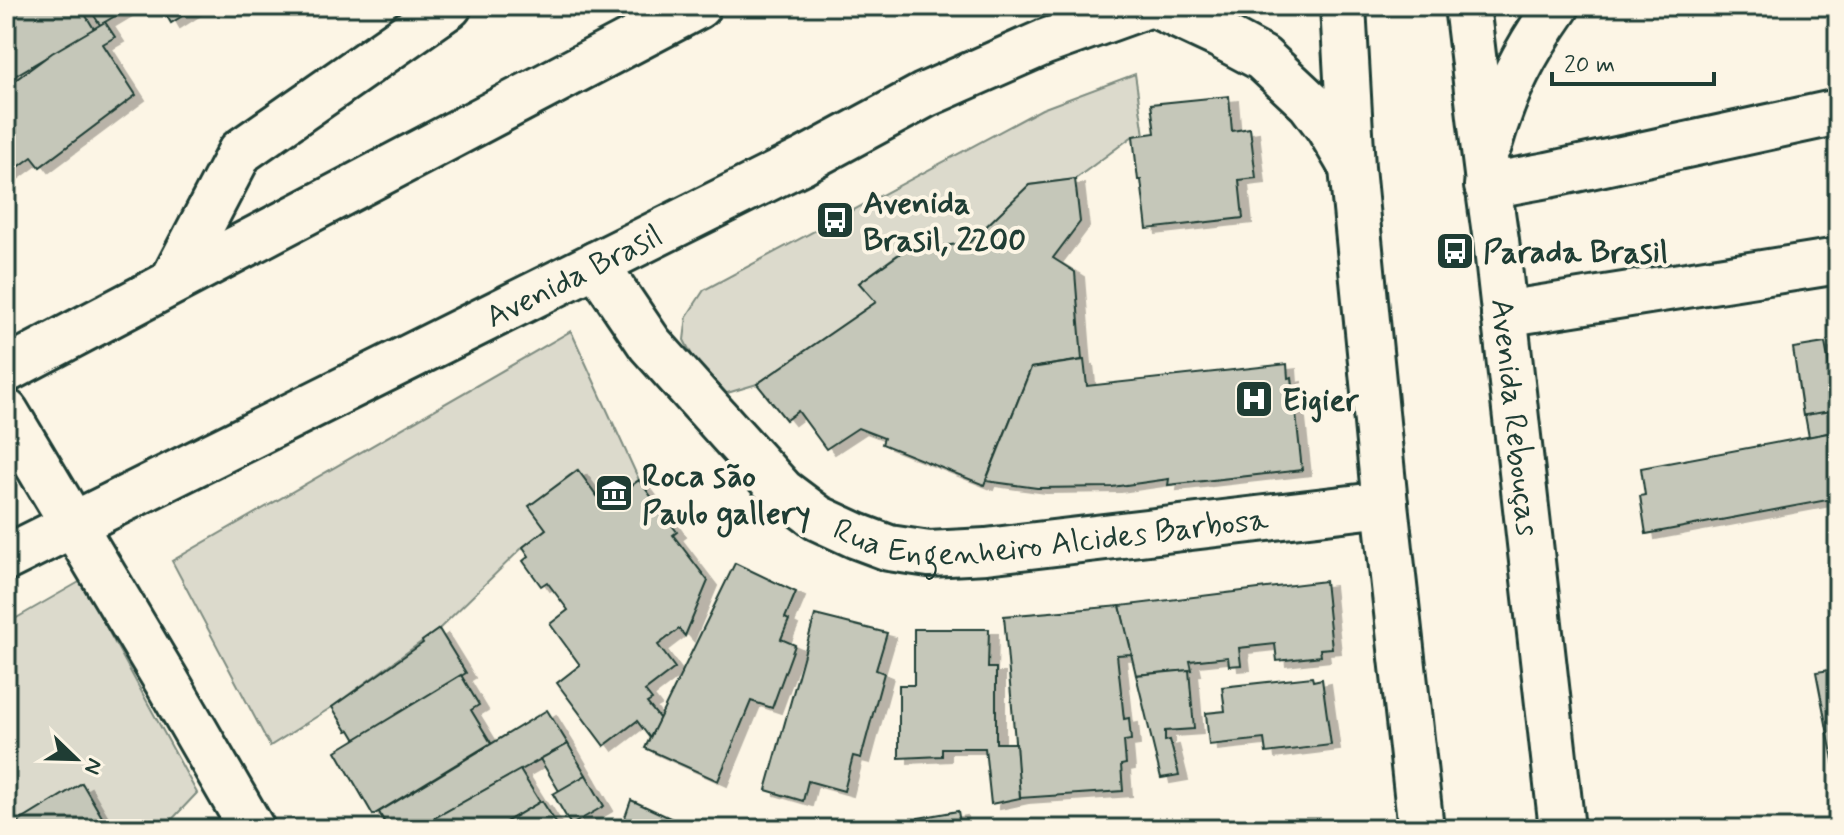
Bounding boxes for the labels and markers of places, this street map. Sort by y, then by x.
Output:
place label: Avenida Brasil, 2200 [863,183,1026,262]
bus stop icon: Avenida Brasil, 2200 [814,199,856,241]
bus stop icon: Parada Brasil [1434,230,1476,272]
place label: Parada Brasil [1483,232,1668,274]
hospital icon: Eigier [1233,378,1275,420]
place label: Eigier [1282,380,1359,423]
place label: Roca são Paulo gallery [642,456,811,538]
museum icon: Roca são Paulo gallery [593,472,635,514]

